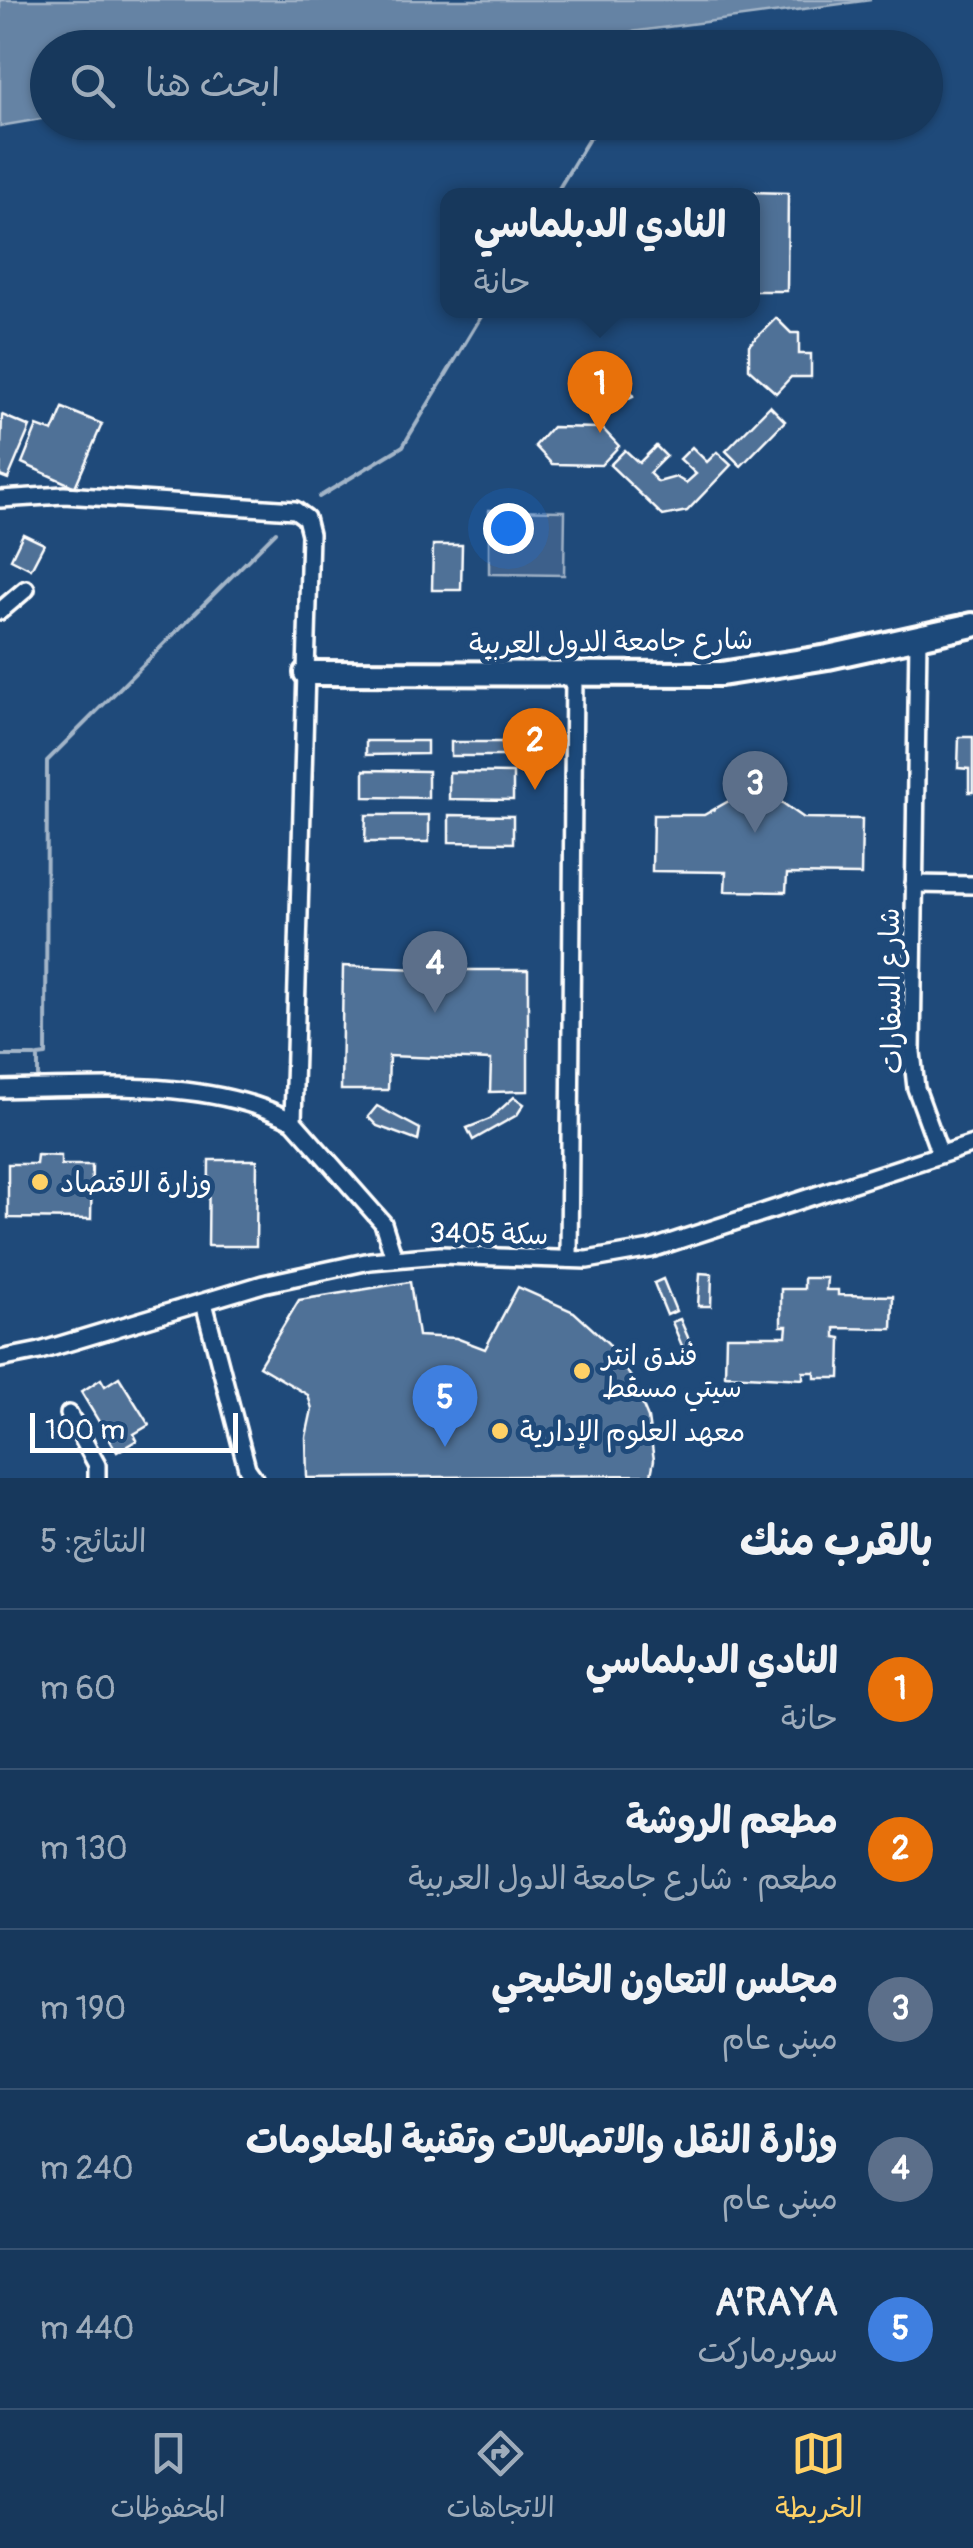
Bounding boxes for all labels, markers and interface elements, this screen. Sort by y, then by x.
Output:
search box [30,30,943,140]
icon: search [65,58,120,113]
text: ابحث هنا [145,60,280,108]
popup [440,188,760,318]
text: النادي الدبلماسي [474,201,726,249]
text: حانة [474,263,531,303]
pin: 1 [568,350,632,433]
your location [483,503,534,554]
street label: شارع جامعة الدول العربية [469,623,753,663]
pin: 2 [502,708,568,790]
pin: 3 [722,750,788,833]
street label: شارع السفارات [873,907,911,1075]
pin: 4 [402,930,468,1013]
place label: وزارة الاقتصاد [60,1166,212,1201]
marker: وزارة الاقتصاد [29,1171,51,1193]
street label: سكة 3405 [429,1216,549,1253]
place label: فندق انتر سيتي مسقط [600,1339,742,1412]
marker: فندق انتر سيتي مسقط [571,1360,593,1382]
pin: 5 [412,1364,478,1447]
scale bar [30,1408,238,1452]
text: 100 m [45,1413,125,1448]
place label: معهد العلوم الإدارية [520,1415,745,1453]
marker: معهد العلوم الإدارية [489,1420,511,1442]
text: بالقرب منك [740,1516,933,1568]
text: النتائج: 5 [40,1522,147,1562]
text: النادي الدبلماسي [586,1637,838,1685]
text: 60 m [40,1669,116,1709]
text: 1 [894,1669,907,1709]
text: حانة [781,1699,838,1739]
text: مطعم الروشة [626,1797,838,1845]
text: 130 m [40,1829,128,1869]
text: 2 [892,1829,909,1869]
text: مطعم · شارع جامعة الدول العربية [408,1859,838,1899]
text: مجلس التعاون الخليجي [491,1957,838,2005]
text: 190 m [40,1989,126,2029]
text: 3 [892,1989,909,2029]
text: مبنى عام [721,2019,838,2059]
text: وزارة النقل والاتصالات وتقنية المعلومات [246,2117,838,2165]
text: 240 m [40,2149,134,2189]
text: 4 [891,2149,910,2189]
text: مبنى عام [721,2179,838,2219]
text: A’RAYA [715,2279,838,2327]
text: 440 m [40,2309,134,2349]
text: 5 [892,2309,909,2349]
text: سوبرماركت [697,2332,838,2372]
tab: المحفوظات [110,2426,226,2532]
tab: الاتجاهات [446,2426,555,2532]
tab: الخريطة [775,2426,863,2532]

